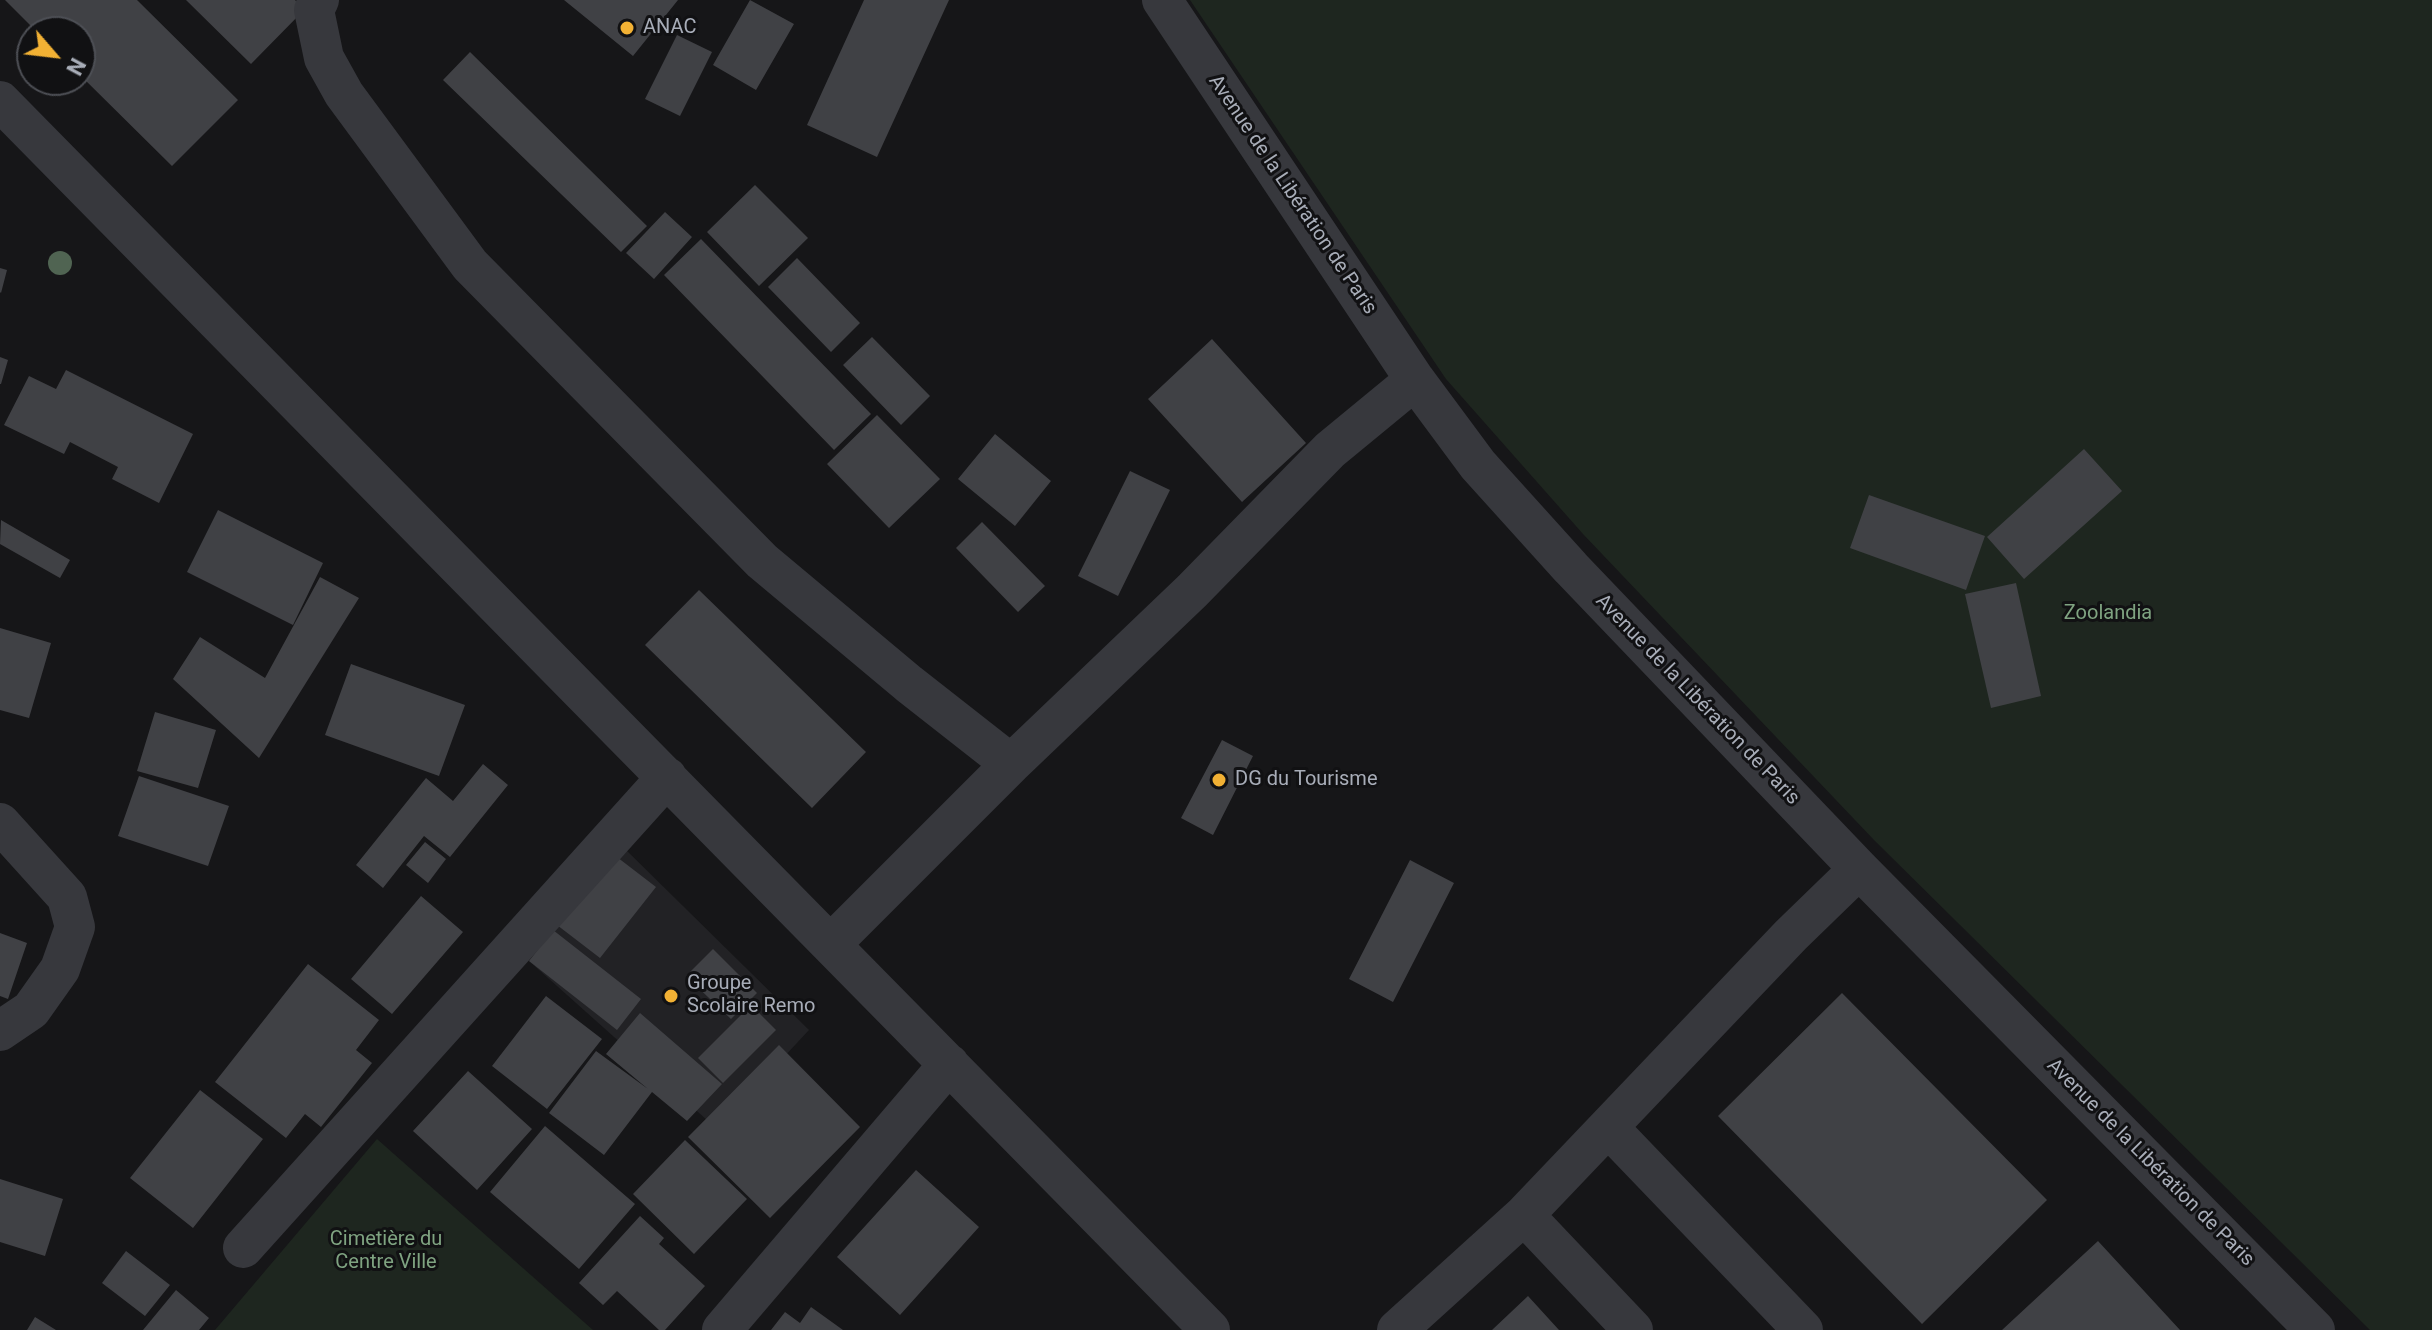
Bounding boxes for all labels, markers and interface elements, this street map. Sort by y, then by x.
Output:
north arrow [16,16,96,96]
place label: ANAC [643,16,696,40]
marker: ANAC [618,19,636,37]
text: N [61,54,91,79]
street label: Avenue de la Libération de Paris [1203,71,1381,319]
street label: Avenue de la Libération de Paris [1590,590,1804,810]
park label: Zoolandia [2064,602,2152,626]
place label: DG du Tourisme [1235,768,1377,792]
marker: DG du Tourisme [1210,771,1228,789]
place label: Groupe Scolaire Remo [687,972,815,1019]
marker: Groupe Scolaire Remo [662,987,680,1005]
street label: Avenue de la Libération de Paris [2041,1054,2259,1272]
park label: Cimetière du Centre Ville [330,1228,442,1275]

